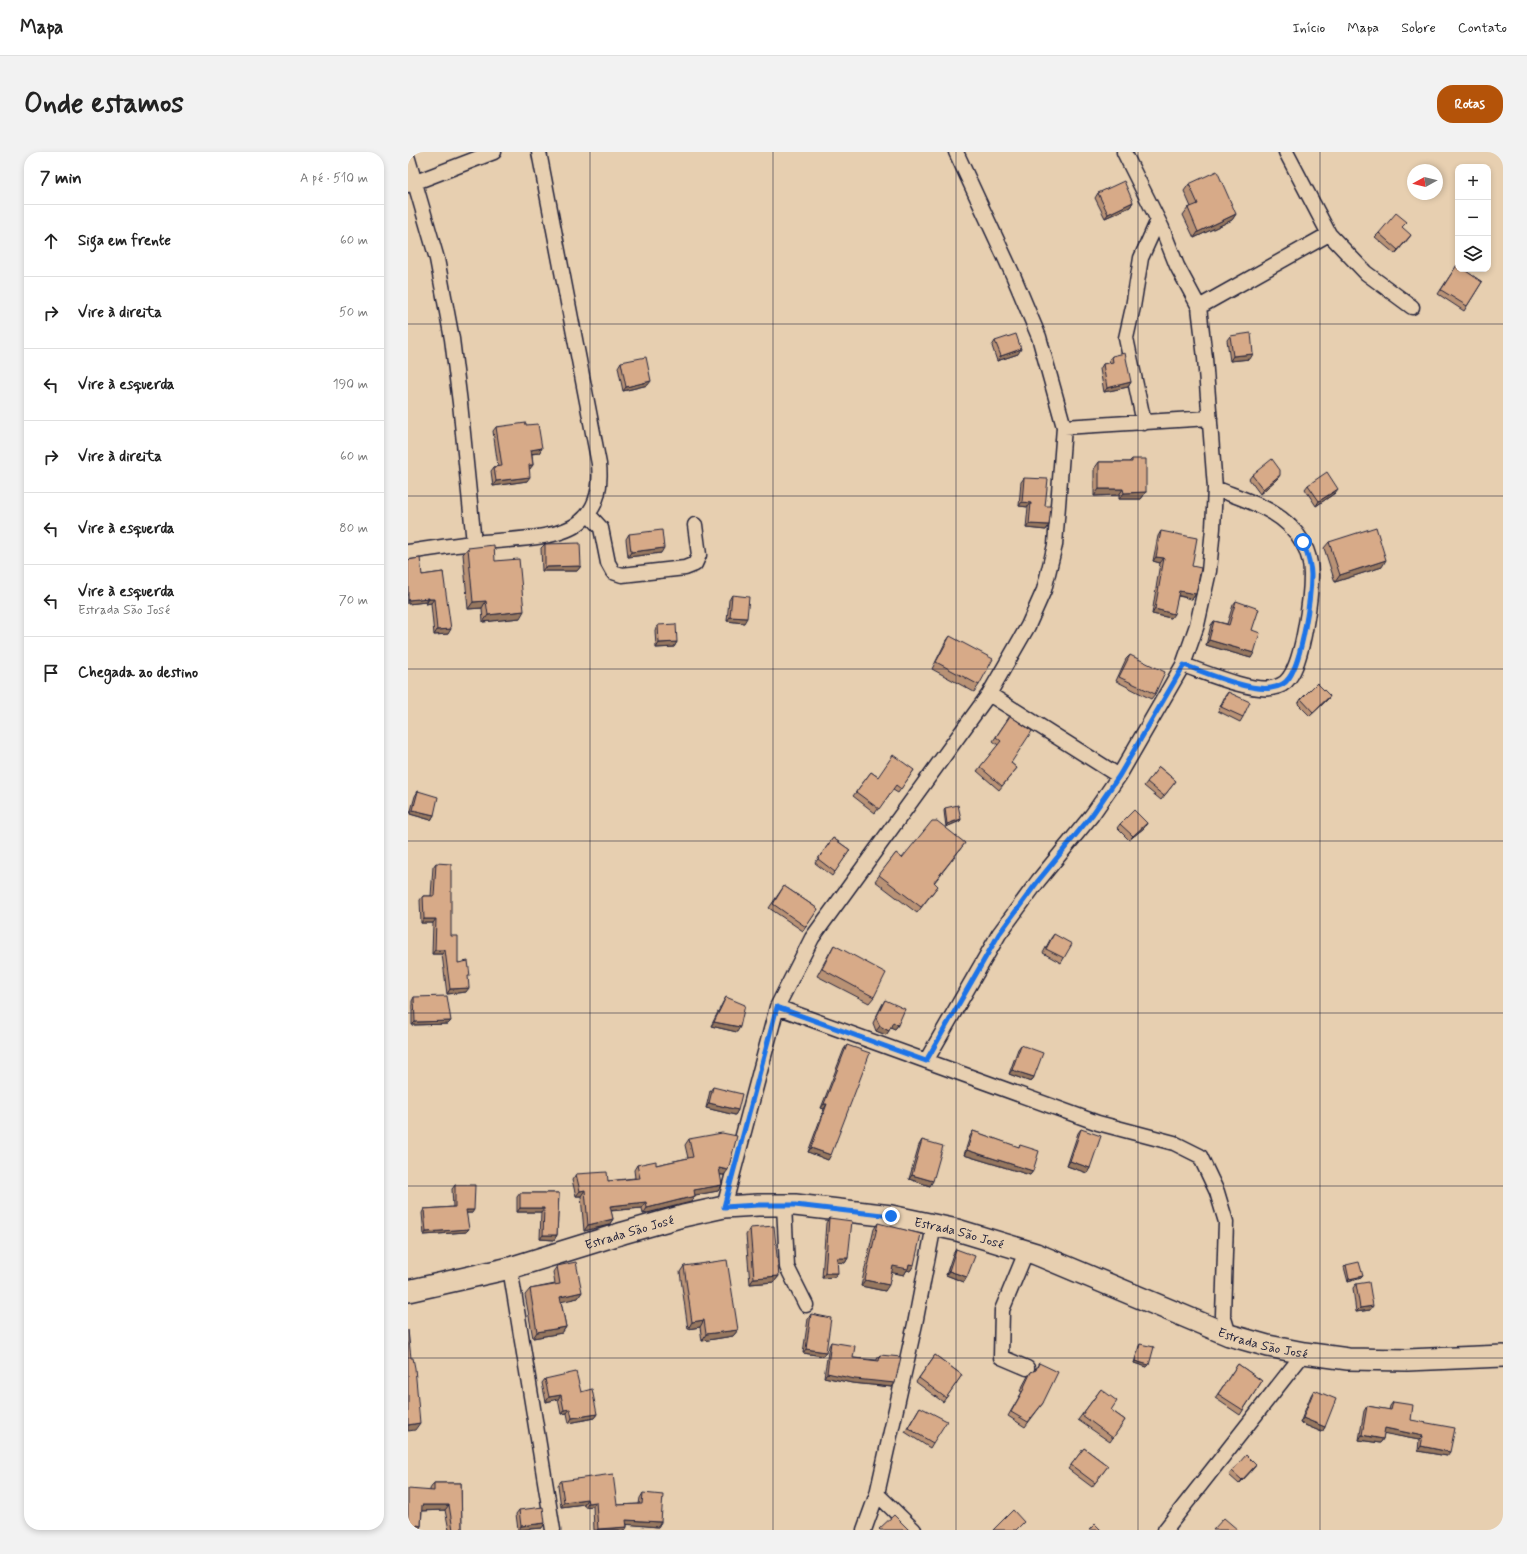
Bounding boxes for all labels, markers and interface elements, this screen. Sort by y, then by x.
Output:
text: Mapa [20,15,63,40]
text: Início [1292,19,1325,37]
text: Mapa [1347,19,1379,37]
text: Sobre [1401,19,1436,37]
text: Contato [1458,19,1507,37]
button: Rotas [1437,85,1503,123]
text: Onde estamos [24,86,184,123]
north arrow [1407,164,1443,200]
map controls [1455,164,1491,272]
button: + [1455,164,1491,200]
text: 7 min [40,167,82,189]
text: A pé · 510 m [300,170,368,187]
button: − [1455,200,1491,236]
icon: ahead [40,230,62,252]
text: Siga em frente [78,231,171,251]
text: 60 m [340,232,368,249]
button: layers [1455,236,1491,272]
icon: right [40,302,62,324]
text: Vire à direita [78,303,162,323]
text: 50 m [339,304,368,321]
icon: left [40,374,62,396]
text: Vire à esquerda [78,375,174,395]
text: 190 m [333,376,368,393]
icon: right [40,446,62,468]
text: Vire à direita [78,447,162,467]
text: 60 m [340,448,368,465]
icon: left [40,518,62,540]
text: Vire à esquerda [78,519,174,539]
text: 80 m [339,520,368,537]
route start [1294,533,1312,551]
text: Vire à esquerda [78,582,174,602]
icon: left [40,590,62,612]
text: 70 m [339,592,368,609]
text: Estrada São José [78,602,170,619]
icon: arrive [40,662,62,684]
text: Chegada ao destino [78,663,198,683]
route end [882,1207,900,1225]
street label: Estrada São José [583,1212,676,1254]
street label: Estrada São José [913,1214,1006,1254]
street label: Estrada São José [1215,1324,1309,1363]

